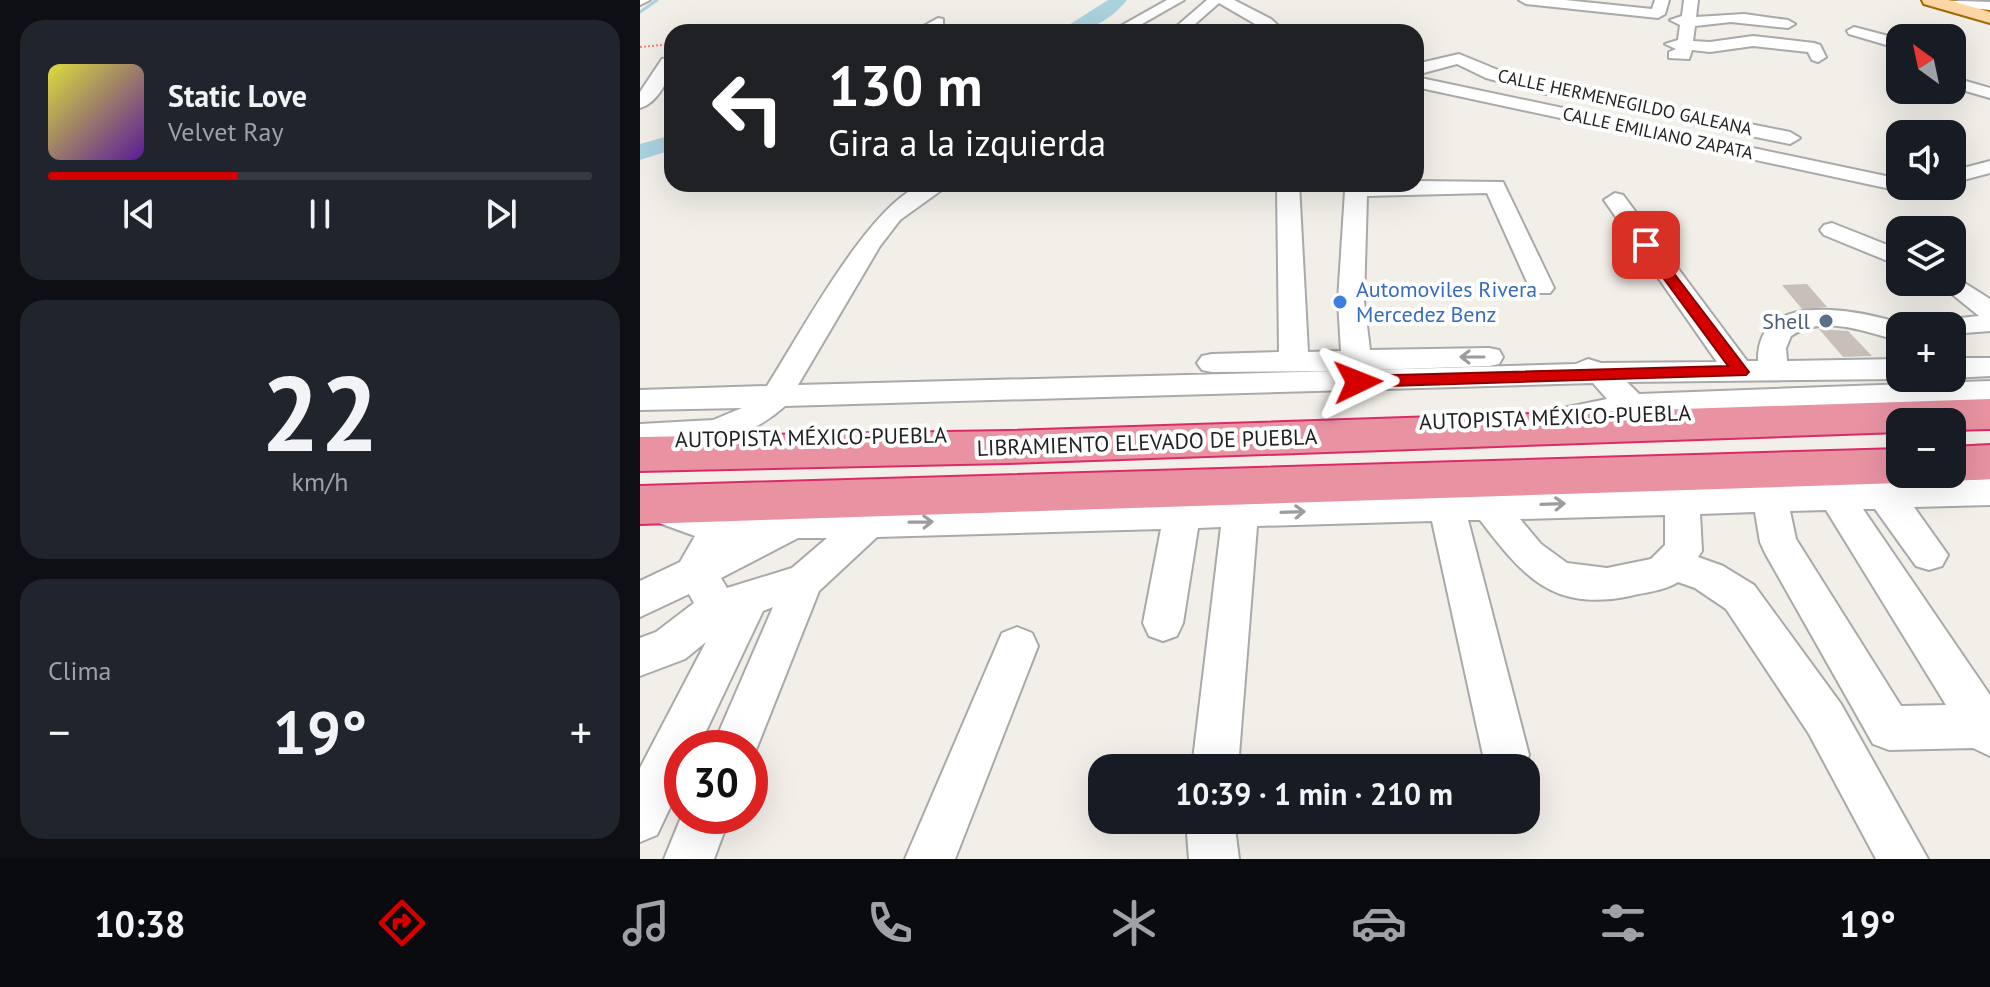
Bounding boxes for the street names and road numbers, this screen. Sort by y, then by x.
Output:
street label: CALLE HERMENEGILDO GALEANA [1496,64,1755,140]
street label: CALLE EMILIANO ZAPATA [1561,102,1756,165]
street label: AUTOPISTA MÉXICO-PUEBLA [1419,398,1692,436]
street label: AUTOPISTA MÉXICO-PUEBLA [675,421,947,453]
street label: LIBRAMIENTO ELEVADO DE PUEBLA [976,422,1318,462]

